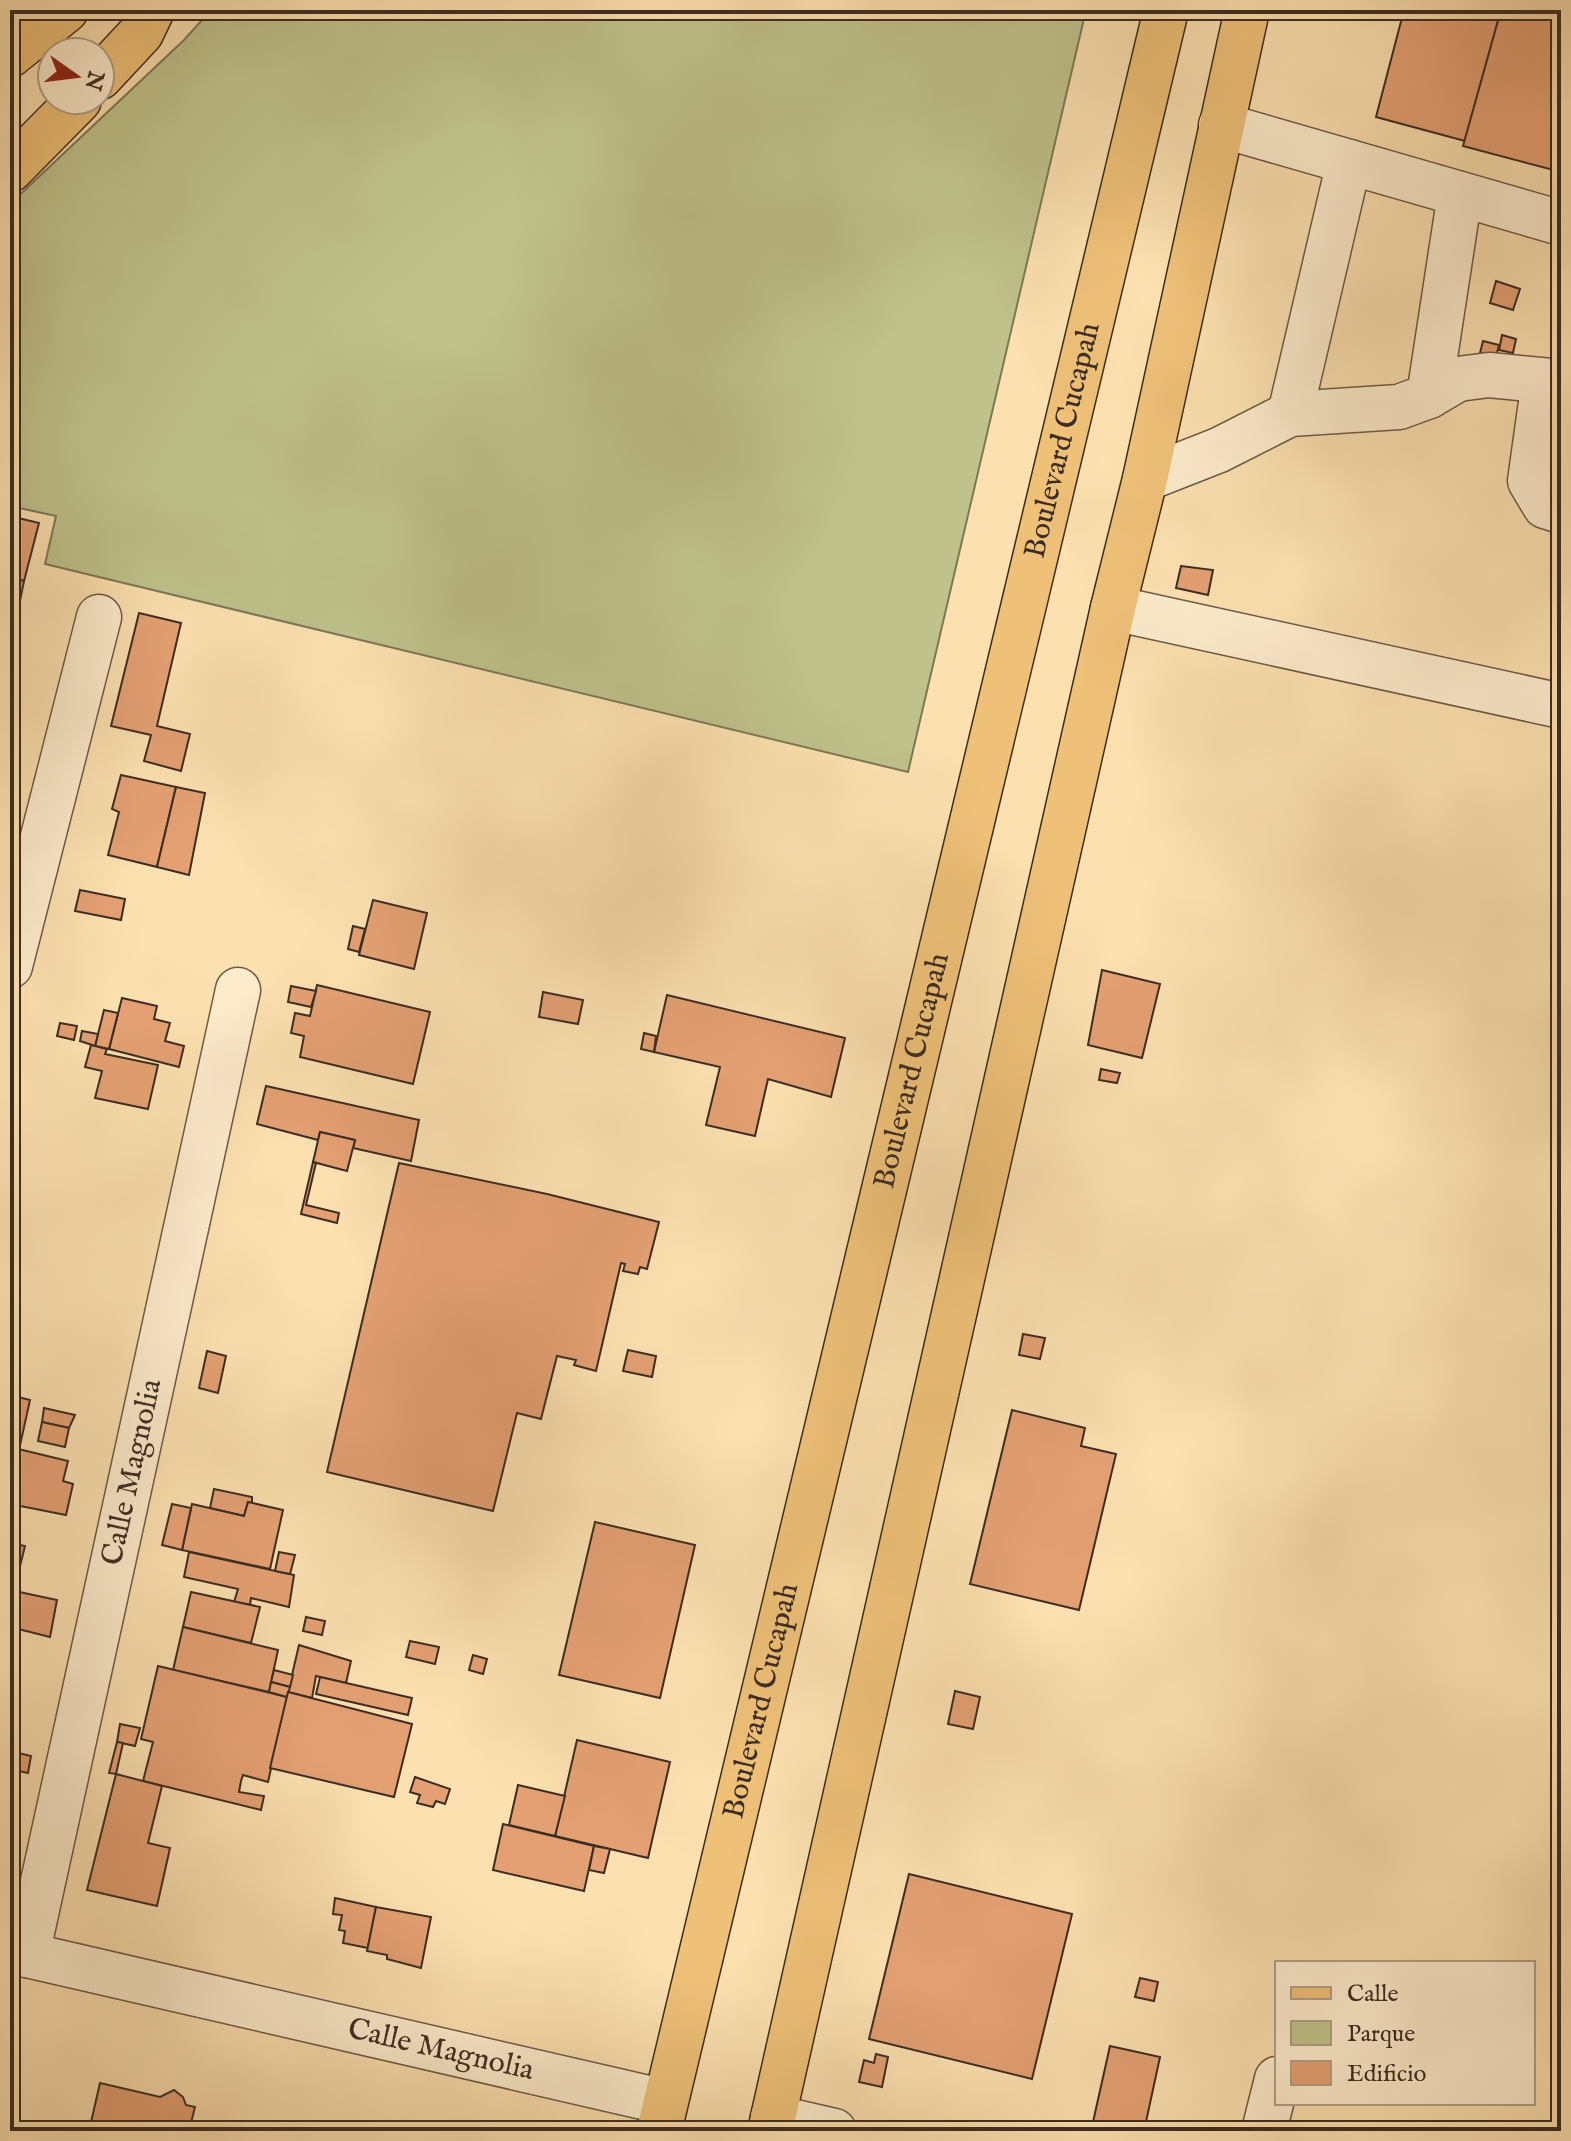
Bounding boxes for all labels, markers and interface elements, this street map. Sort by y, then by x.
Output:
north arrow [36,36,116,116]
text: N [78,67,110,93]
street label: Boulevard Cucapah [1017,319,1110,562]
street label: Boulevard Cucapah [866,949,959,1193]
street label: Calle Magnolia [94,1376,171,1569]
street label: Boulevard Cucapah [715,1579,808,1823]
legend [1275,1961,1535,2105]
text: Calle [1347,1979,1399,2010]
street label: Calle Magnolia [344,2010,537,2090]
text: Parque [1347,2019,1415,2050]
text: Edificio [1347,2059,1426,2090]

